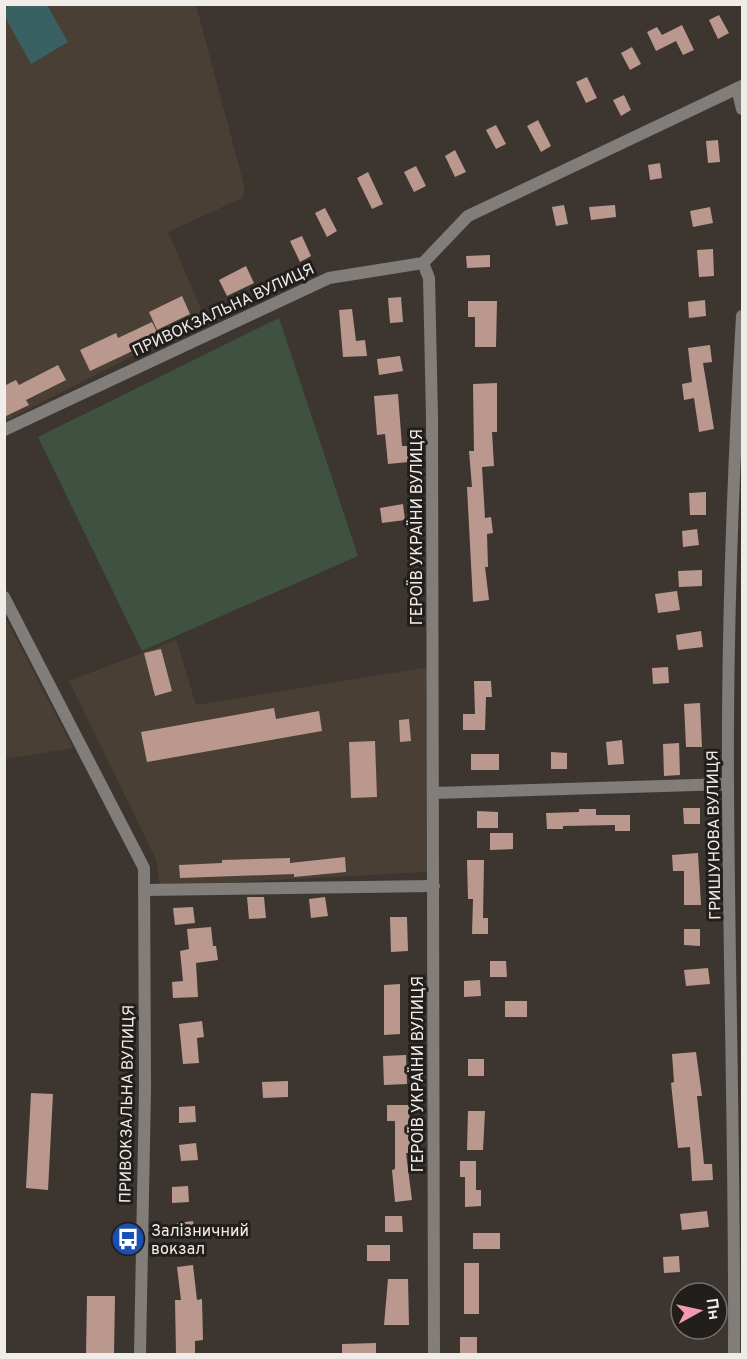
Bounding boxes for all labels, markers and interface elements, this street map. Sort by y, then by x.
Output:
street label: ПРИВОКЗАЛЬНА ВУЛИЦЯ [130,260,318,362]
street label: ГЕРОЇВ УКРАЇНИ ВУЛИЦЯ [406,429,428,625]
street label: ГРИШУНОВА ВУЛИЦЯ [704,750,726,920]
street label: ГЕРОЇВ УКРАЇНИ ВУЛИЦЯ [407,976,429,1172]
street label: ПРИВОКЗАЛЬНА ВУЛИЦЯ [116,1005,140,1203]
bus stop icon: Залізничний вокзал [110,1221,146,1257]
place label: Залізничний вокзал [151,1222,249,1260]
north arrow [669,1281,729,1341]
text: Пн [700,1297,723,1321]

